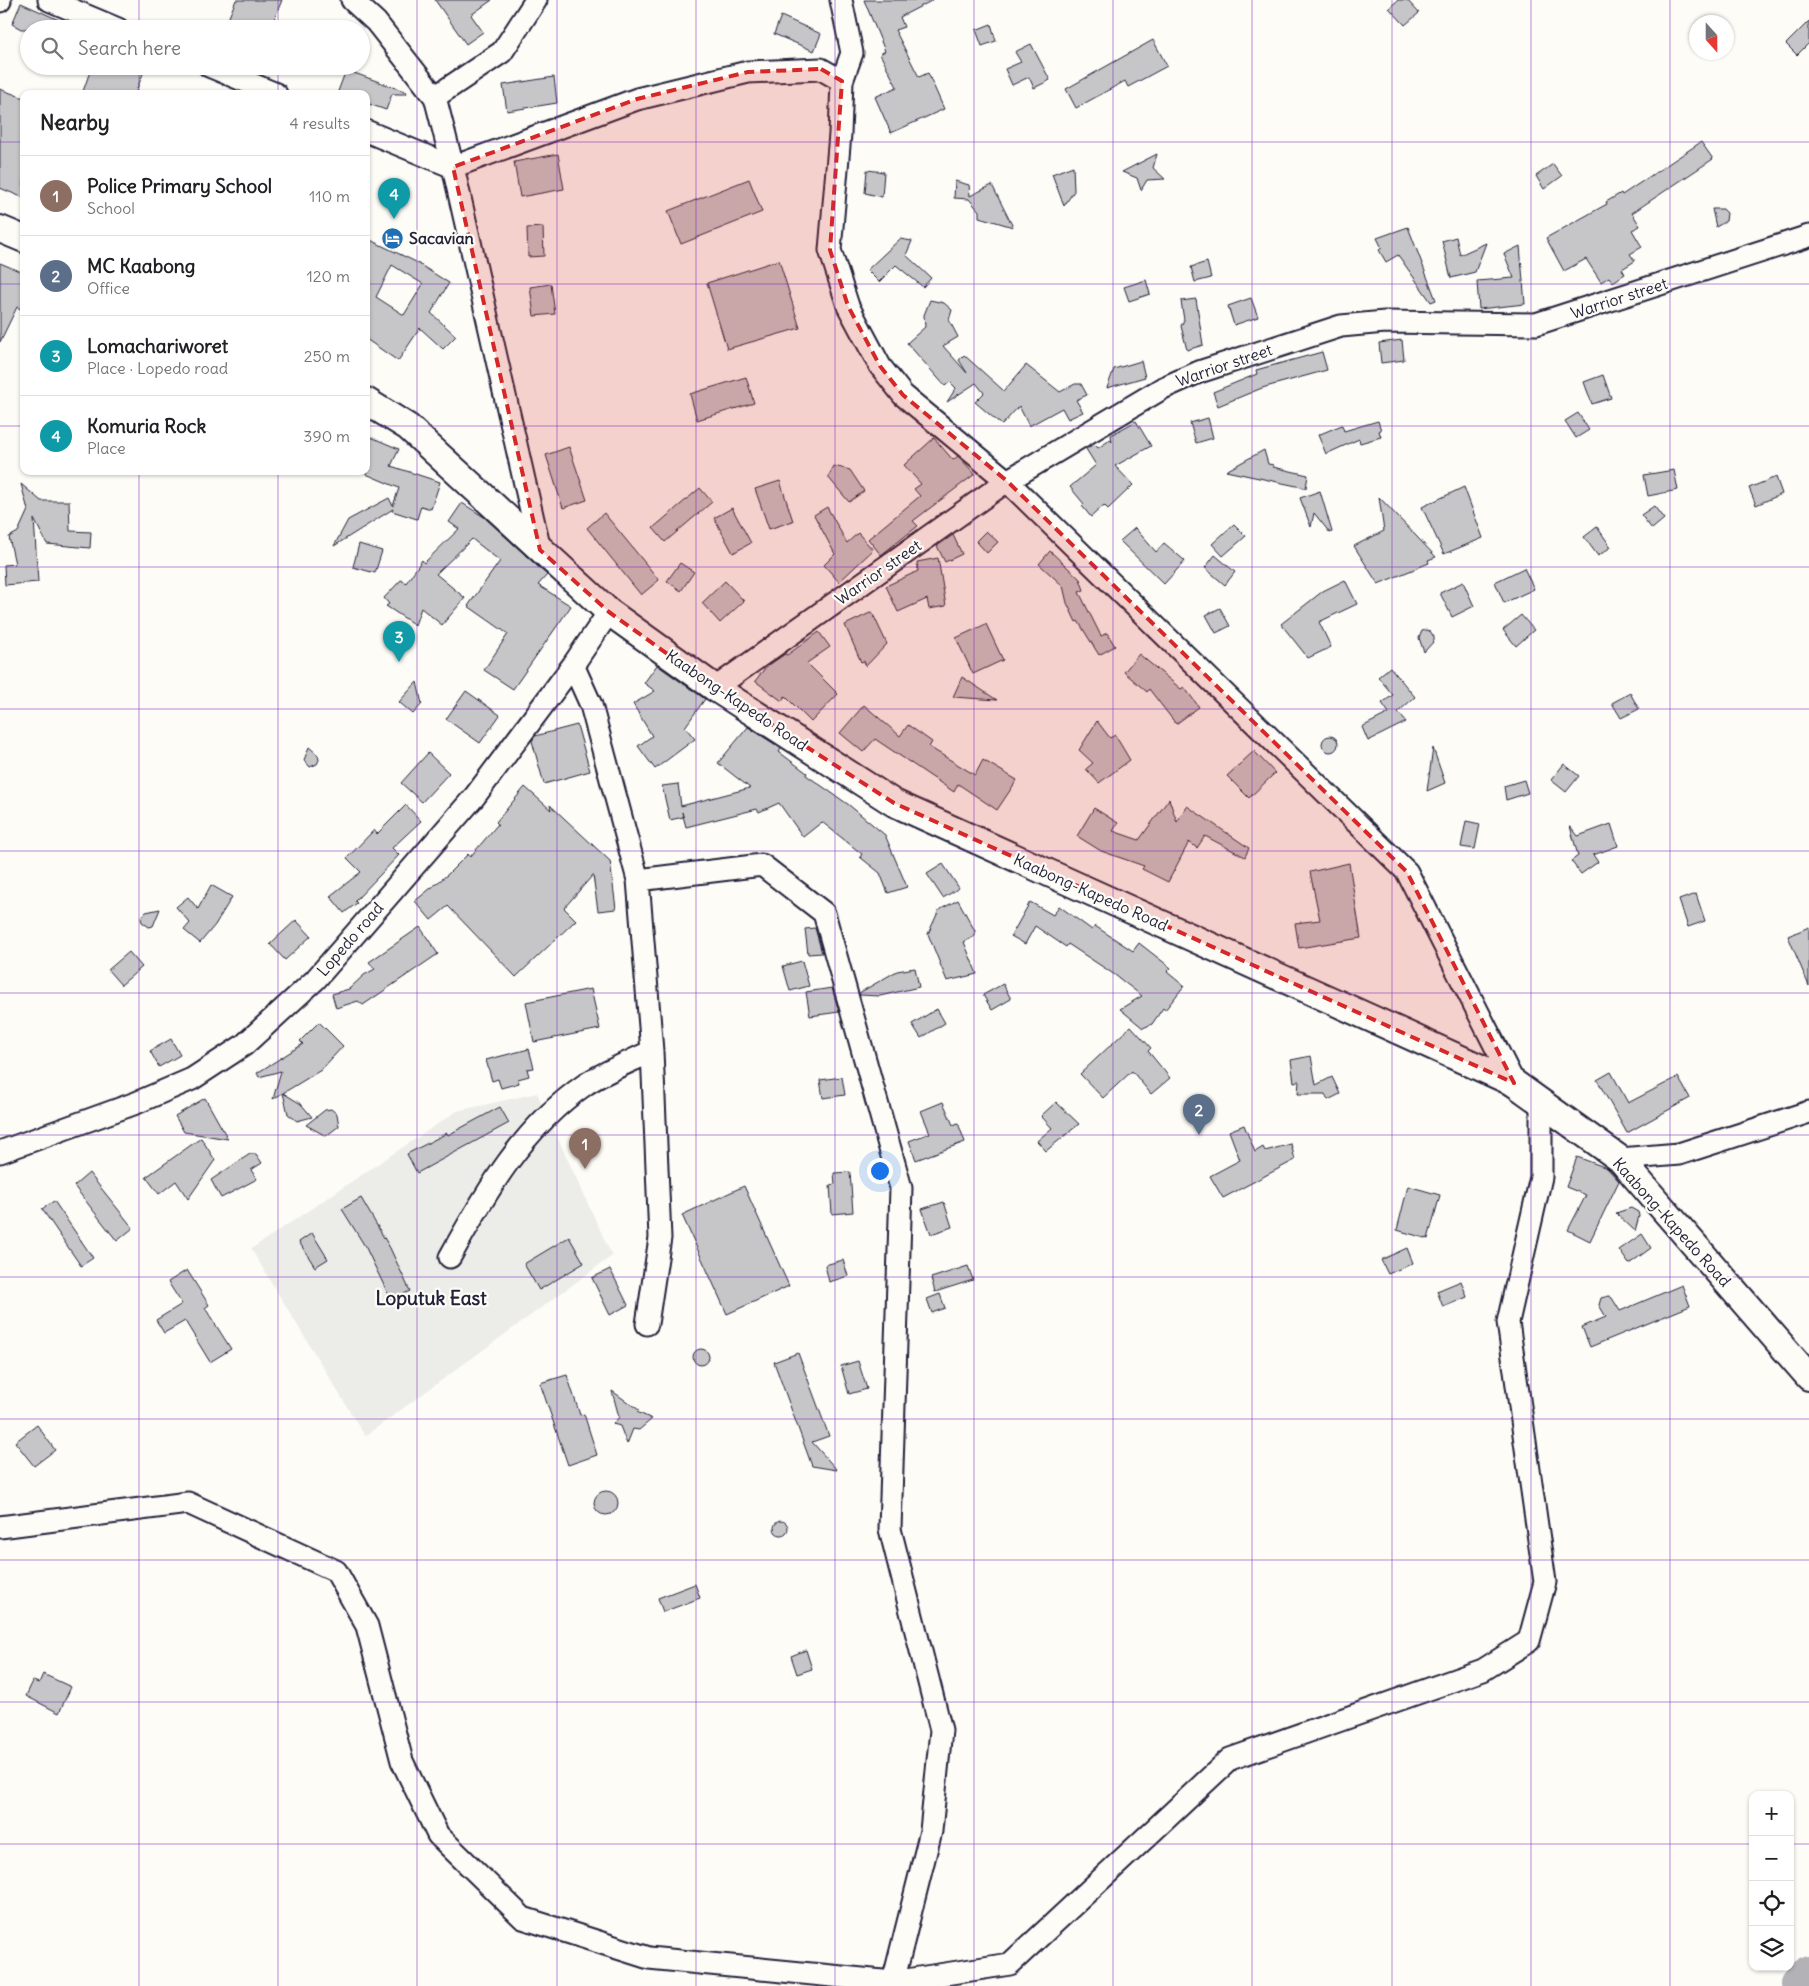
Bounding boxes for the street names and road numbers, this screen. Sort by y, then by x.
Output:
street label: Warrior street [1568,273,1670,323]
street label: Warrior street [1173,339,1275,391]
street label: Warrior street [831,535,925,609]
street label: Kaabong-Kapedo Road [662,645,812,755]
street label: Kaabong-Kapedo Road [1011,849,1171,935]
street label: Lopedo road [312,898,388,980]
street label: Kaabong-Kapedo Road [1609,1153,1735,1291]

